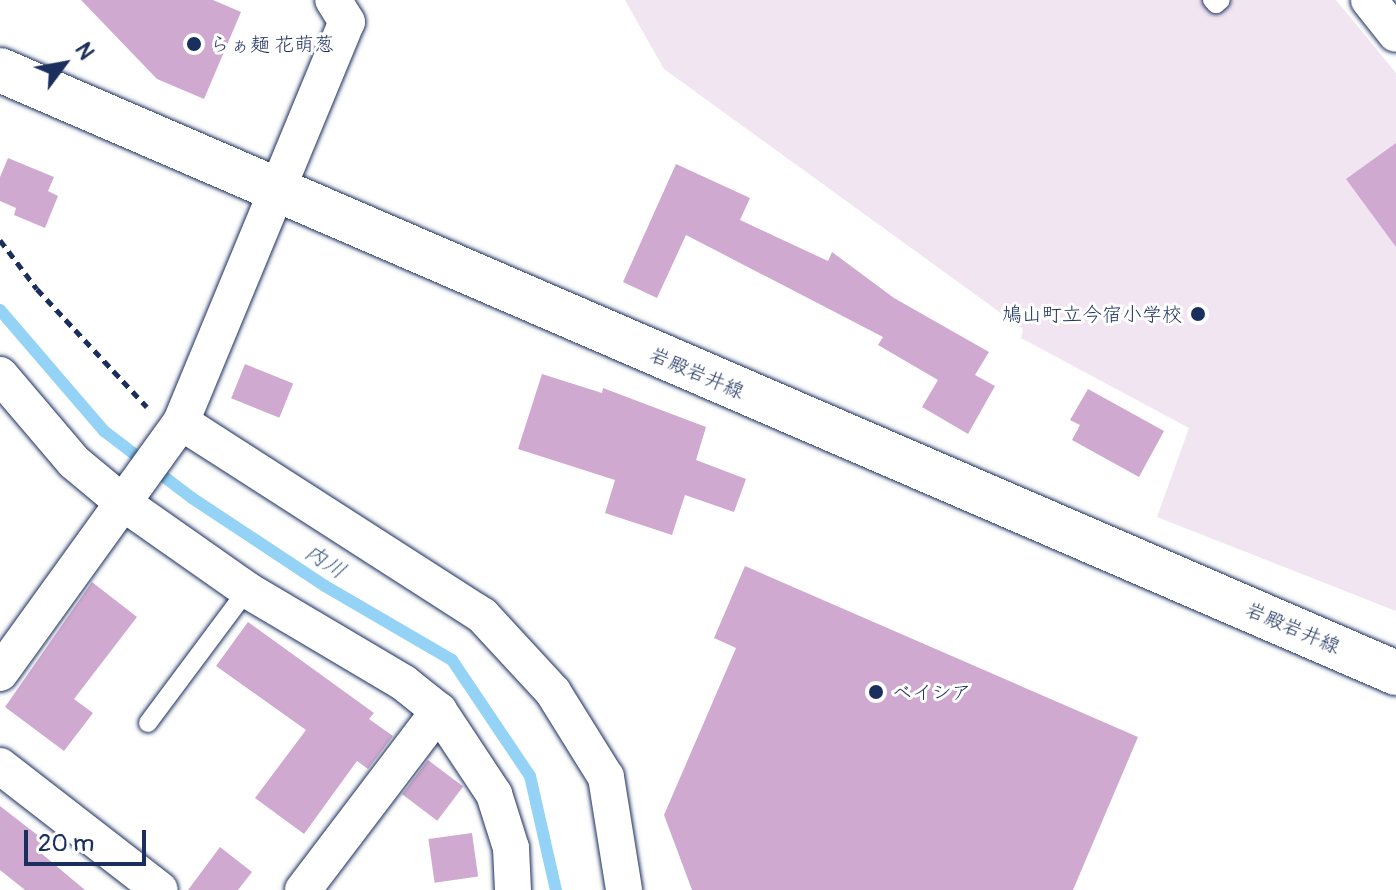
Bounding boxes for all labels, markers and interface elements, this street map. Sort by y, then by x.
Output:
north arrow [24,24,104,104]
place label: らぁ麺 花萌葱 [210,32,334,56]
marker: らぁ麺 花萌葱 [185,35,203,53]
text: N [69,38,100,65]
place label: 鳩山町立今宿小学校 [1002,302,1182,326]
marker: 鳩山町立今宿小学校 [1189,305,1207,323]
street label: 岩殿岩井線 [646,342,748,404]
water label: 内川 [299,539,351,585]
street label: 岩殿岩井線 [1242,597,1344,659]
place label: ベイシア [892,680,972,704]
marker: ベイシア [867,683,885,701]
scale bar [28,814,150,864]
text: 20 m [38,829,94,858]

